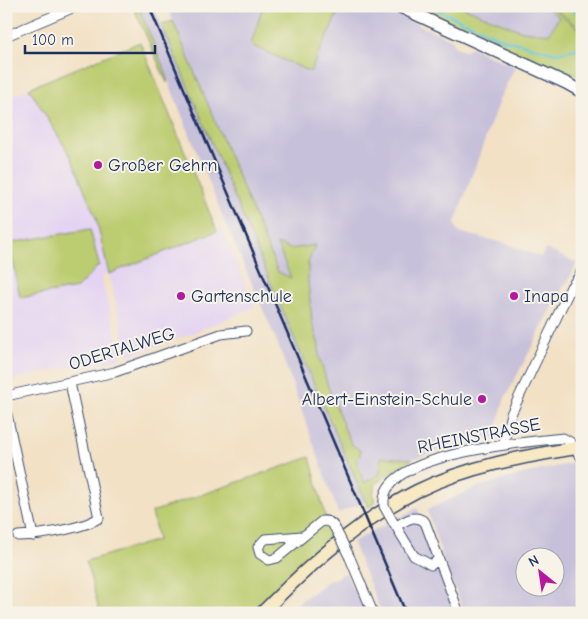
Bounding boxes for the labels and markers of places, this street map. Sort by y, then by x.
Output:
place label: Großer Gehrn [108,155,218,176]
marker: Großer Gehrn [92,159,104,171]
place label: Gartenschule [191,286,292,307]
place label: Inapa [524,286,569,307]
marker: Gartenschule [175,290,187,302]
marker: Inapa [508,290,520,302]
place label: Albert-Einstein-Schule [302,389,472,410]
marker: Albert-Einstein-Schule [476,393,488,405]

